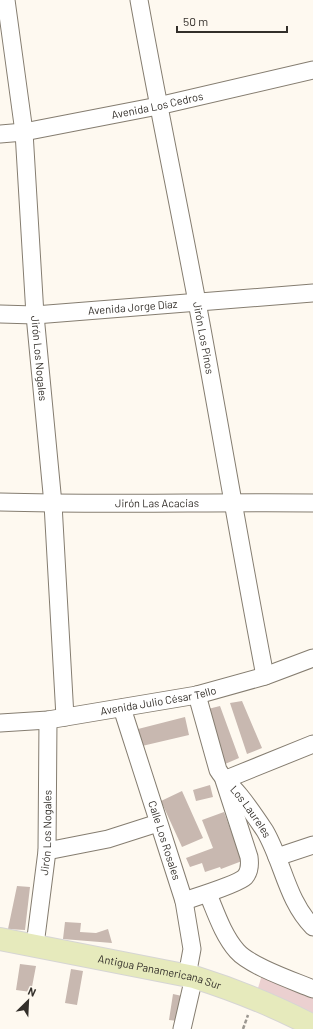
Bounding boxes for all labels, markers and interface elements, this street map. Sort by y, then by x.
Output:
scale bar [177,8,287,34]
text: 50 m [183,14,208,28]
street label: Avenida Los Cedros [110,89,204,121]
street label: Avenida Jorge Díaz [87,297,178,317]
street label: Jirón Los Pinos [191,300,217,375]
street label: Jirón Los Nogales [29,315,50,401]
street label: Jirón Las Acacias [115,496,199,509]
street label: Avenida Julio César Tello [99,683,218,717]
street label: Los Laureles [228,783,274,840]
street label: Jirón Los Nogales [37,790,53,876]
street label: Calle Los Rosales [146,799,184,881]
street label: Antigua Panamericana Sur [97,951,223,992]
north arrow [8,981,48,1021]
text: N [26,984,38,999]

